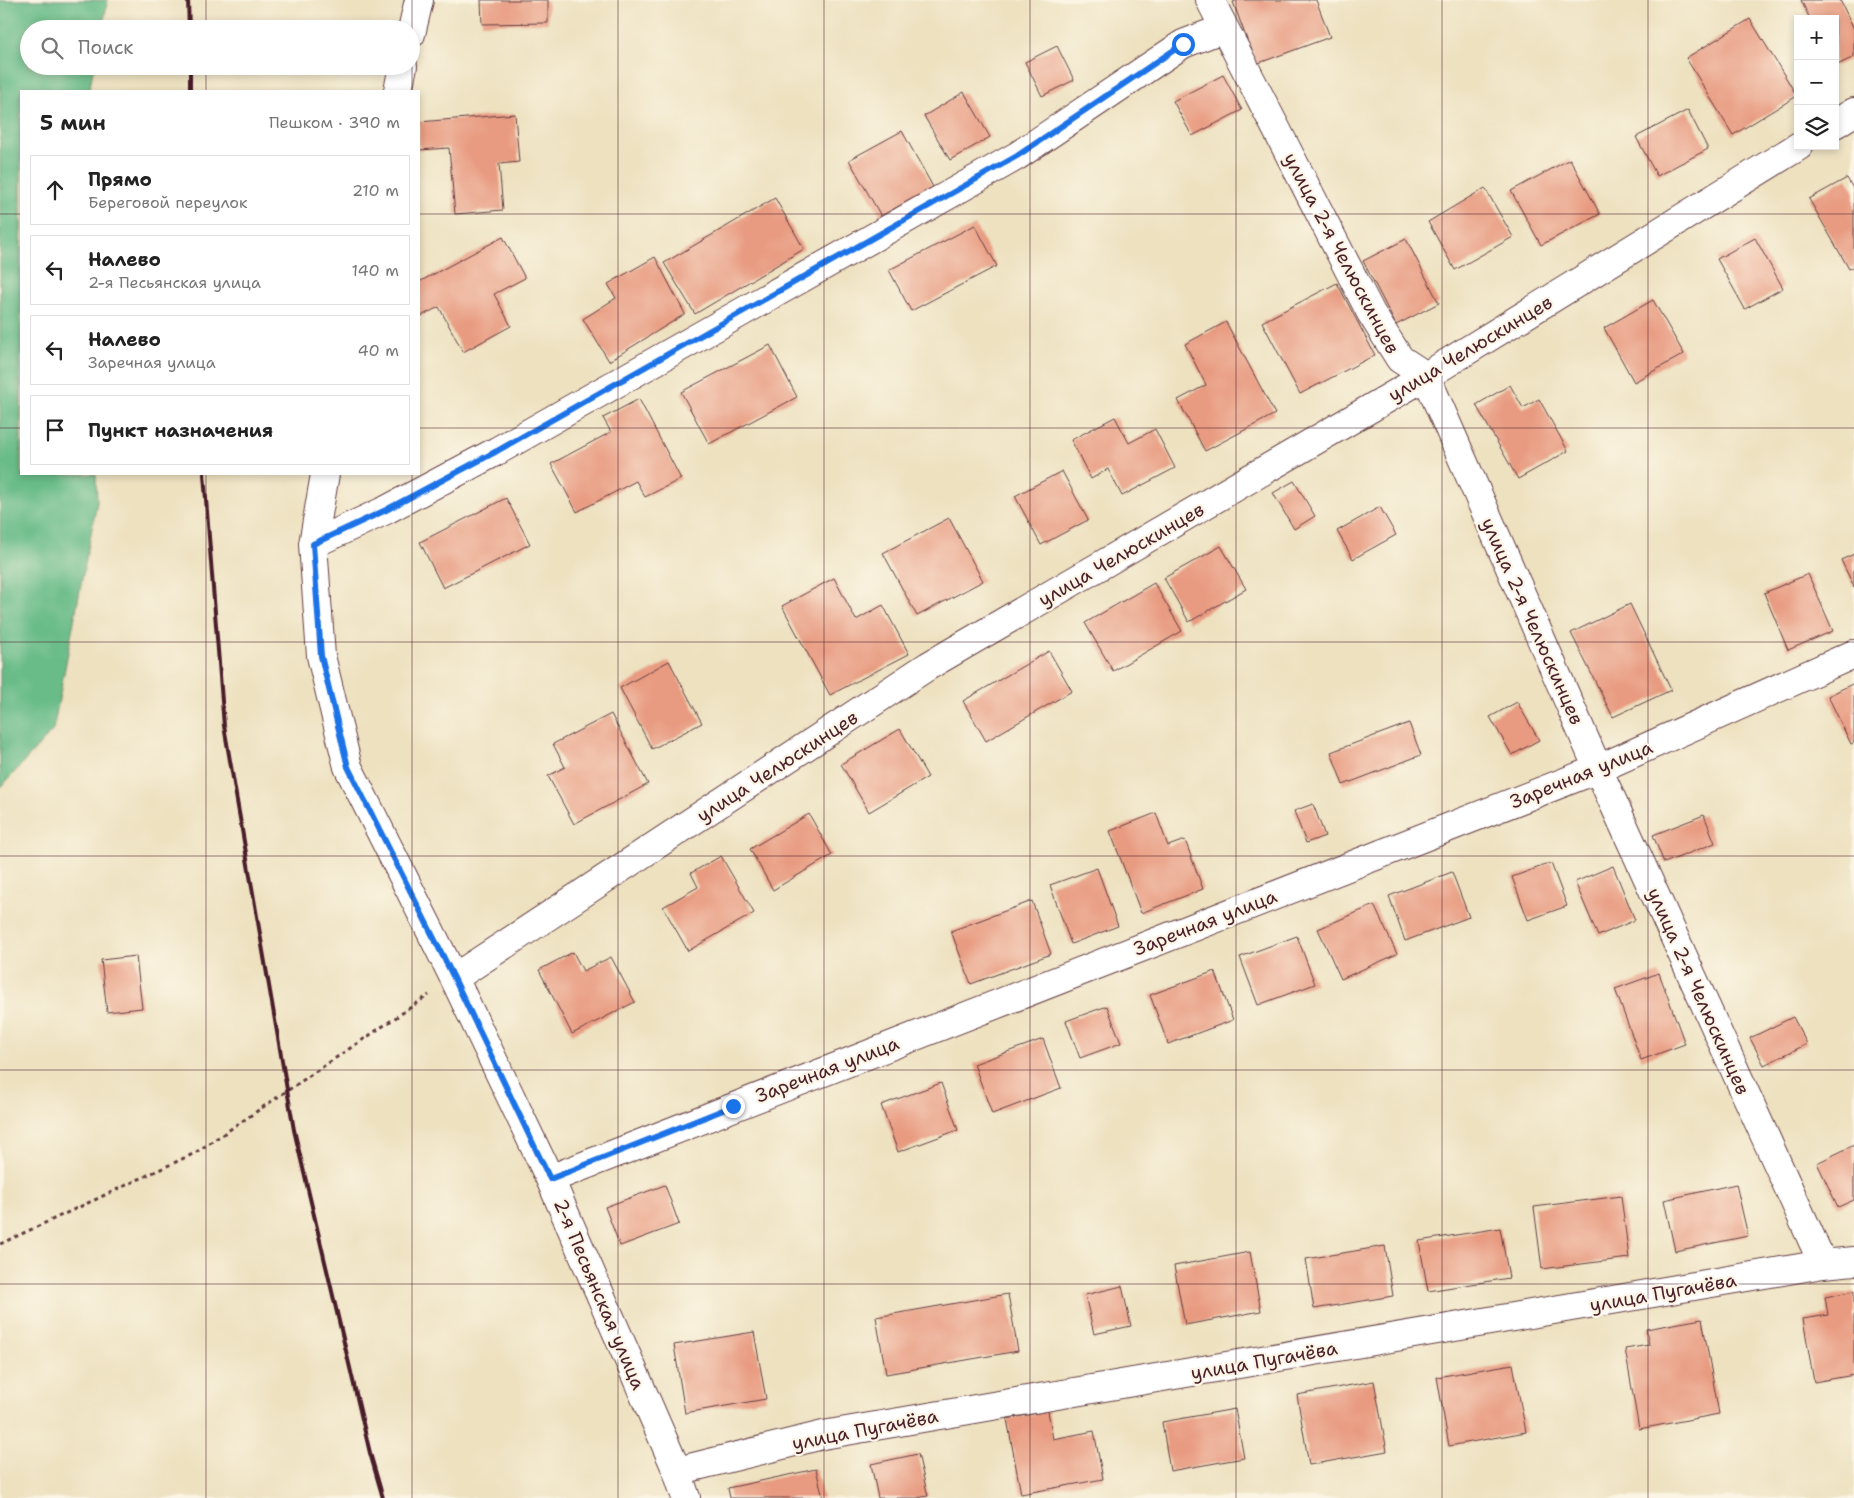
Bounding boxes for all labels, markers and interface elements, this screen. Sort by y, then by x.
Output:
map controls [1794,15,1839,150]
button: + [1794,15,1839,60]
search box [20,20,420,75]
route start [1172,33,1195,56]
icon: search [38,34,66,62]
text: Поиск [78,35,133,60]
button: − [1794,60,1839,105]
button: layers [1794,105,1839,150]
text: 5 мин [40,109,106,137]
text: Пешком · 390 m [269,112,400,133]
street label: улица 2-я Челюскинцев [1278,148,1405,358]
text: Прямо [88,167,152,192]
icon: ahead [41,176,69,204]
text: 210 m [352,180,399,201]
text: Береговой переулок [88,192,248,213]
text: Налево [88,247,161,272]
icon: left [41,256,69,284]
text: 140 m [352,260,399,281]
text: 2-я Песьянская улица [88,272,261,293]
street label: улица Челюскинцев [1383,289,1557,407]
text: Налево [88,327,161,352]
icon: left [41,336,69,364]
text: 40 m [357,340,399,361]
text: Заречная улица [88,352,216,373]
icon: arrive [41,416,69,444]
text: Пункт назначения [88,418,273,443]
street label: улица Челюскинцев [1034,497,1209,612]
street label: улица 2-я Челюскинцев [1476,514,1590,729]
street label: улица Челюскинцев [692,705,863,828]
street label: Заречная улица [1506,734,1656,814]
street label: Заречная улица [1130,884,1281,961]
street label: улица 2-я Челюскинцев [1642,884,1756,1099]
street label: Заречная улица [752,1031,903,1108]
route end [722,1095,745,1118]
street label: 2-я Песьянская улица [548,1195,651,1394]
street label: улица Пугачёва [1588,1267,1739,1318]
street label: улица Пугачёва [1189,1335,1340,1386]
street label: улица Пугачёва [790,1403,941,1456]

